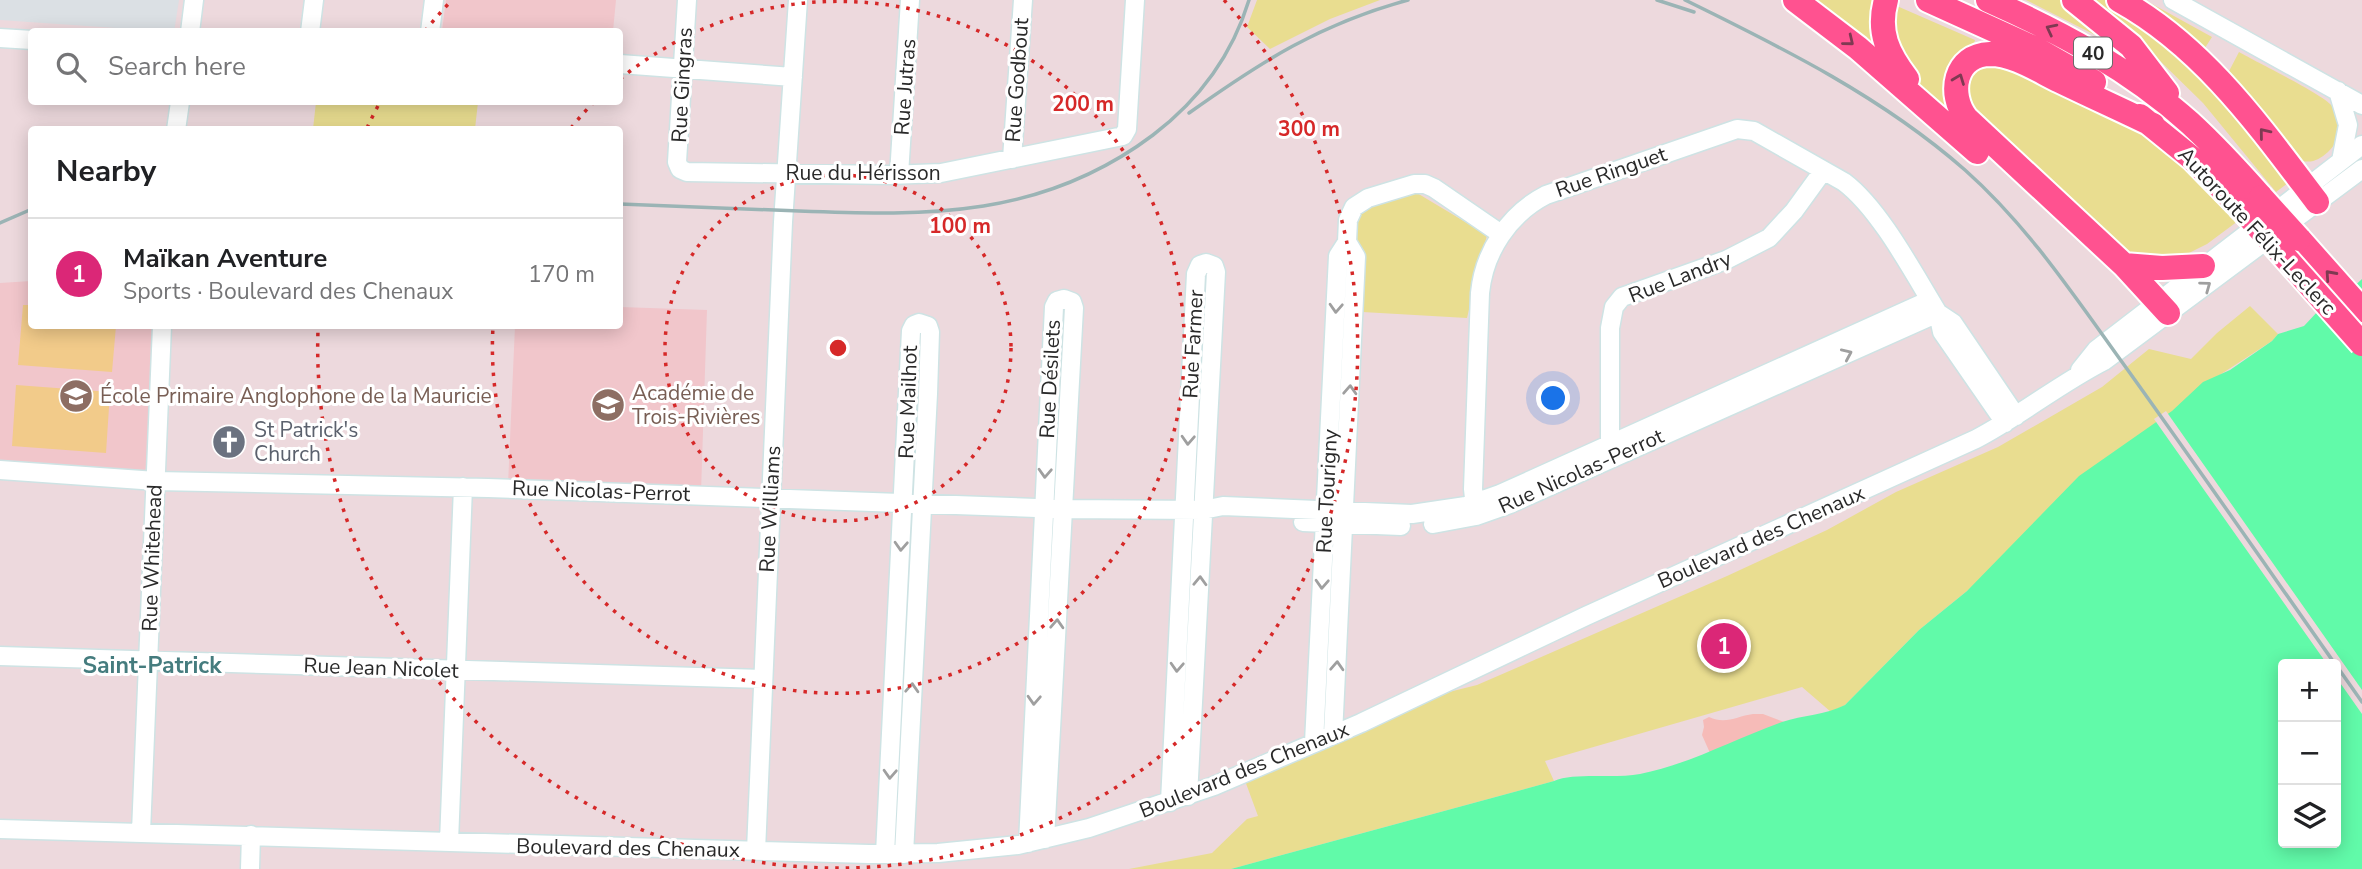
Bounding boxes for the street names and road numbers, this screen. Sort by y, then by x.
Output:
street label: Rue Godbout [999,16,1035,143]
street label: Rue Gingras [665,27,699,143]
street label: Rue Jutras [888,38,922,136]
road number: 40 [2074,38,2112,68]
street label: Rue Ringuet [1552,140,1671,204]
street label: Autoroute Félix-Leclerc [2172,141,2342,321]
street label: Rue du Hérisson [785,159,941,187]
street label: Rue Landry [1625,244,1736,309]
street label: Rue Farmer [1176,288,1210,399]
street label: Rue Désilets [1033,319,1067,439]
street label: Rue Mailhot [892,344,924,459]
street label: Rue Nicolas-Perrot [1494,422,1669,520]
street label: Rue Tourigny [1310,428,1344,554]
street label: Rue Williams [753,445,787,573]
street label: Rue Nicolas-Perrot [511,474,691,508]
street label: Boulevard des Chenaux [1653,479,1869,595]
street label: Rue Whitehead [135,484,169,632]
street label: Rue Jean Nicolet [303,651,460,685]
street label: Boulevard des Chenaux [1135,715,1353,825]
street label: Boulevard des Chenaux [516,832,740,864]

